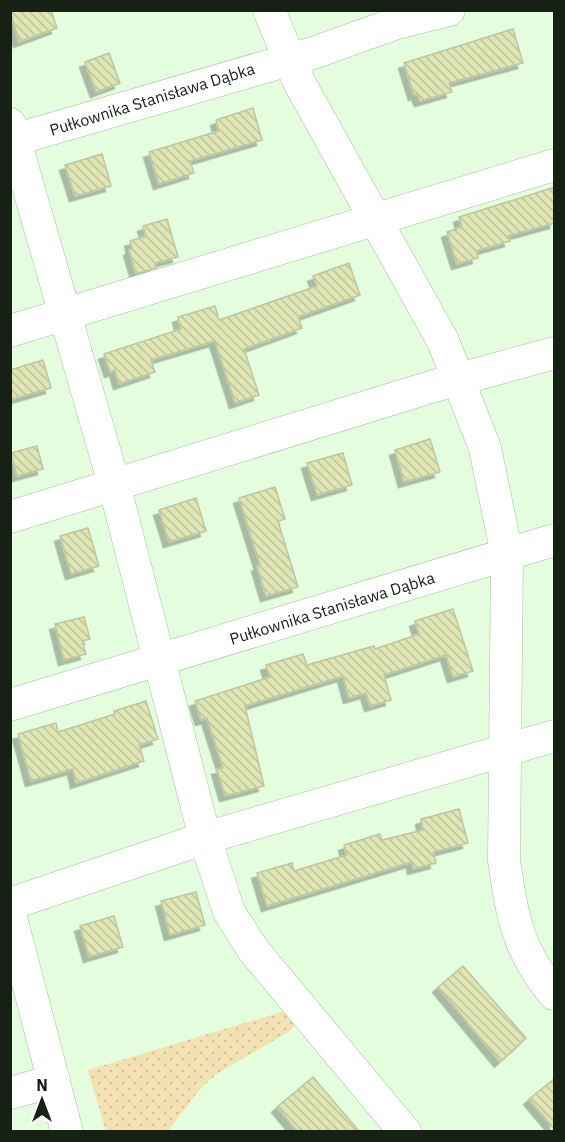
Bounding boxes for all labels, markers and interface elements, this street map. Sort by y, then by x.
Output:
street label: Pułkownika Stanisława Dąbka [47,58,257,140]
street label: Pułkownika Stanisława Dąbka [227,567,437,649]
north arrow [12,1070,72,1130]
text: N [36,1075,48,1095]

